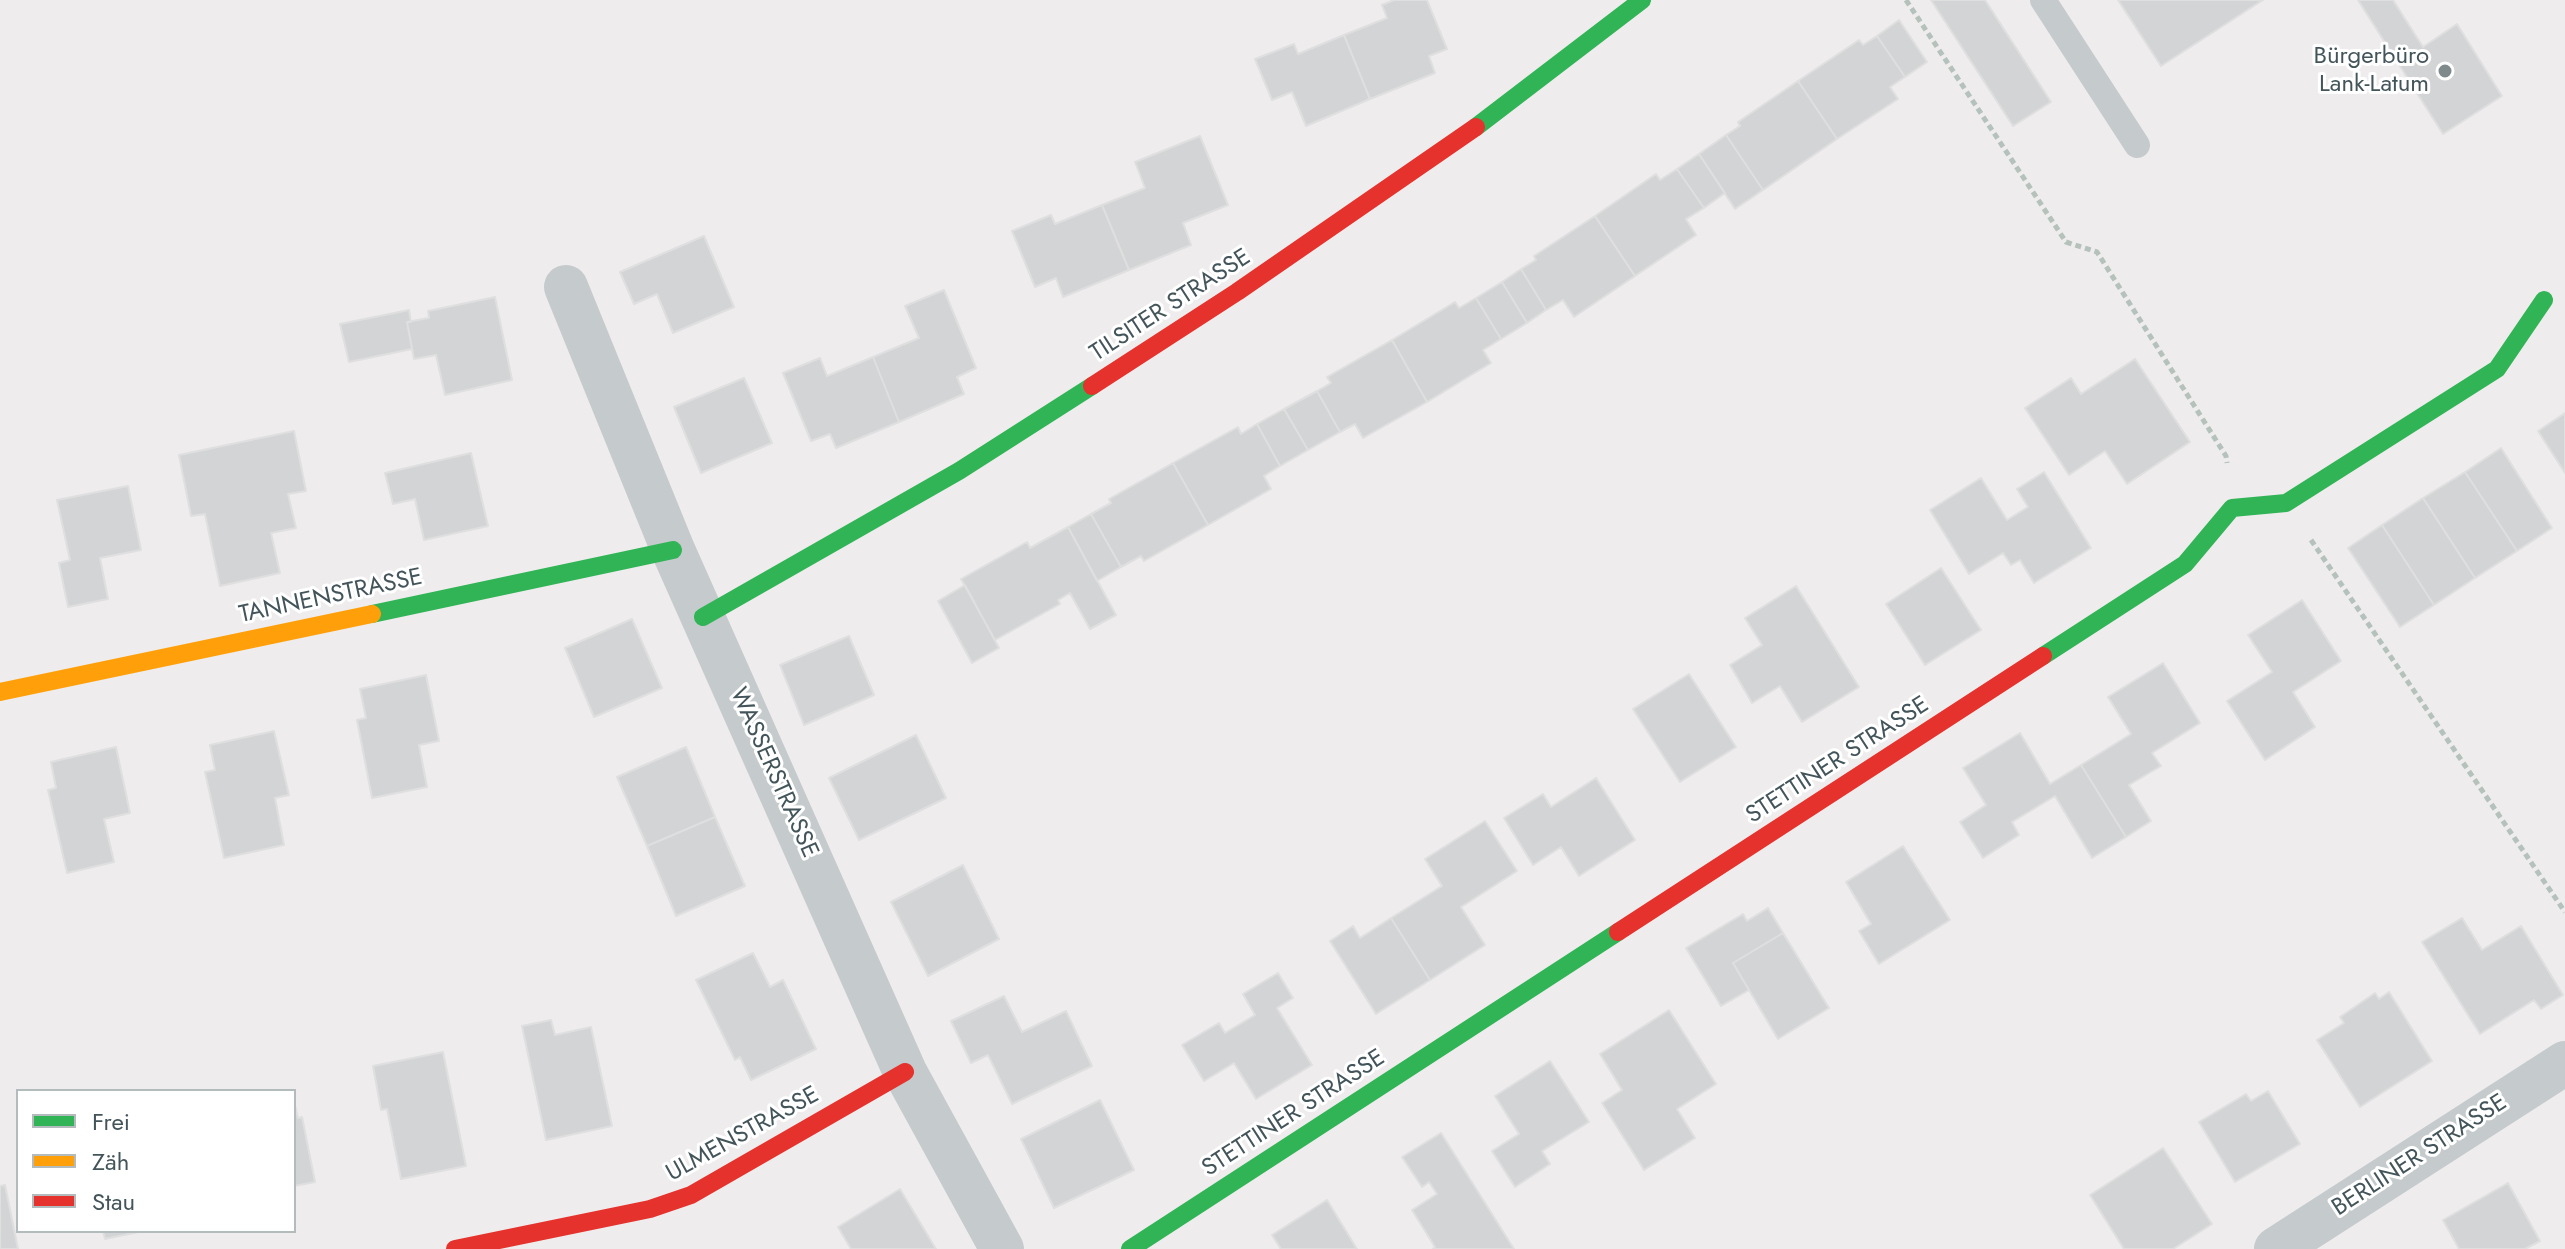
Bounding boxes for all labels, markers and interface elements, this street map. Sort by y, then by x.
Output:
place label: Bürgerbüro Lank-Latum [2314,43,2429,99]
marker: Bürgerbüro Lank-Latum [2436,62,2454,80]
street label: TILSITER STRASSE [1086,244,1256,368]
street label: TANNENSTRASSE [237,564,425,630]
street label: WASSERSTRASSE [723,683,823,863]
street label: STETTINER STRASSE [1741,691,1935,831]
street label: STETTINER STRASSE [1197,1044,1391,1184]
street label: ULMENSTRASSE [662,1081,824,1189]
legend [16,1089,296,1233]
street label: BERLINER STRASSE [2327,1089,2513,1223]
text: Frei [92,1104,130,1139]
text: Zäh [92,1144,129,1179]
text: Stau [92,1184,135,1219]

